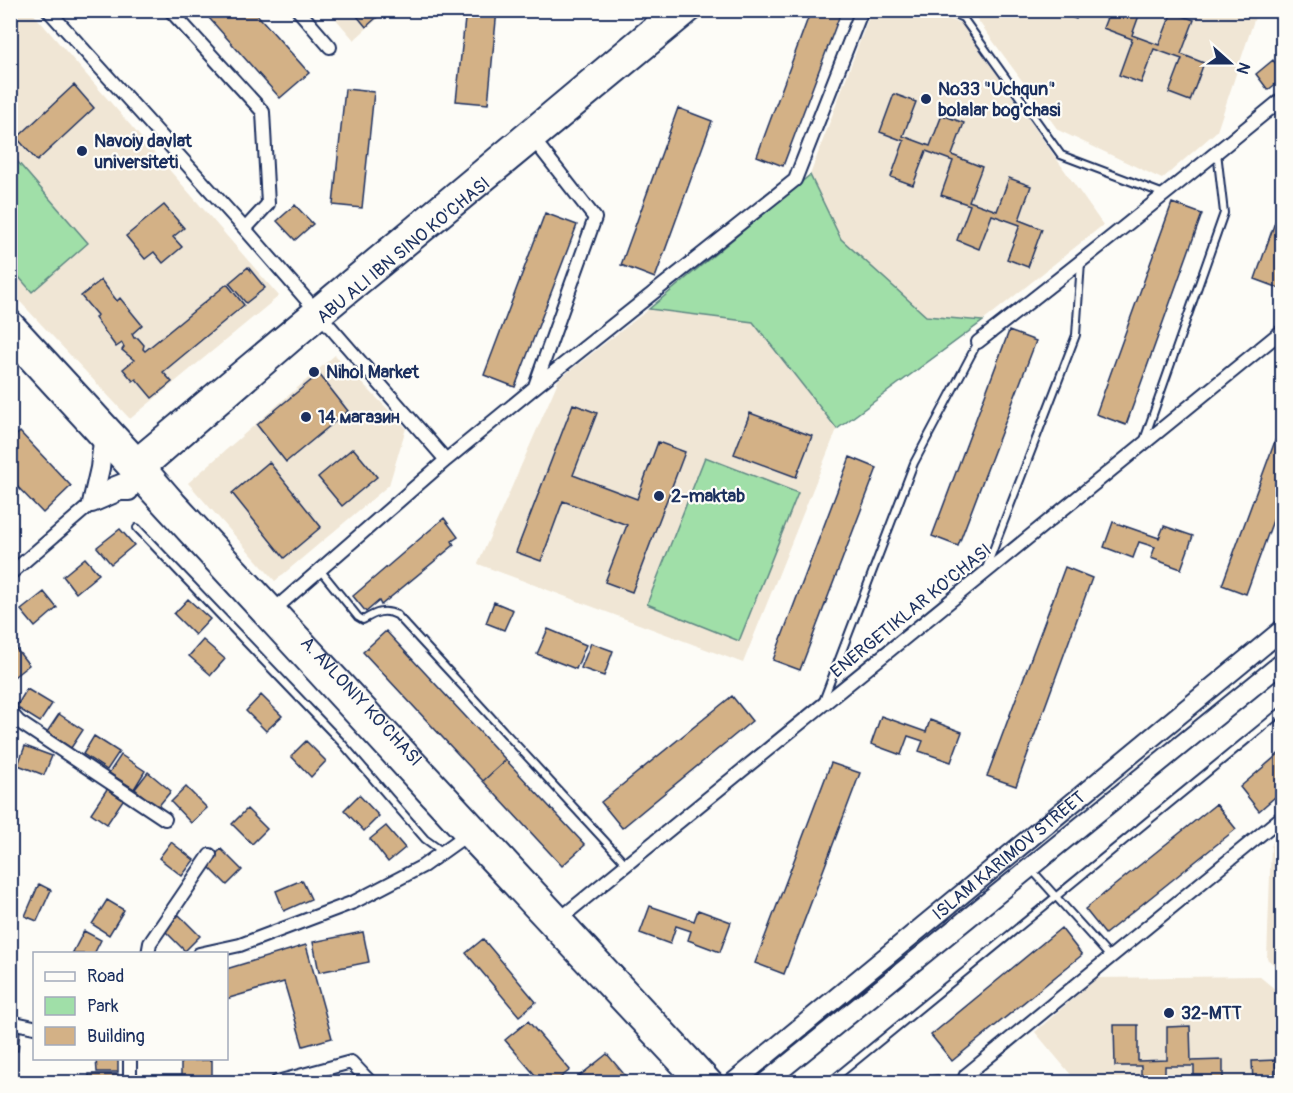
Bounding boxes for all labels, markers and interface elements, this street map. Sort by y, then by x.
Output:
north arrow [1200,33,1260,93]
text: N [1232,59,1254,77]
place label: №33 "Uchqun" bolalar bog'chasi [938,78,1060,122]
marker: №33 "Uchqun" bolalar bog'chasi [919,92,933,106]
place label: Navoiy davlat universiteti [94,130,193,174]
marker: Navoiy davlat universiteti [75,144,89,158]
street label: ABU ALI IBN SINO KO'CHASI [312,172,495,328]
place label: Nihol Market [326,361,420,384]
marker: Nihol Market [307,365,321,379]
place label: 14 магазин [318,406,400,429]
marker: 14 магазин [299,410,313,424]
place label: 2-maktab [671,485,745,508]
marker: 2-maktab [652,489,666,503]
street label: ENERGETIKLAR KO'CHASI [826,539,996,683]
street label: A. AVLONIY KO'CHASI [296,632,427,771]
street label: ISLAM KARIMOV STREET [928,786,1090,925]
legend [33,952,228,1060]
text: Road [87,965,124,988]
text: Park [87,995,119,1018]
place label: 32-MTT [1181,1002,1242,1025]
marker: 32-MTT [1162,1006,1176,1020]
text: Building [87,1025,145,1048]

